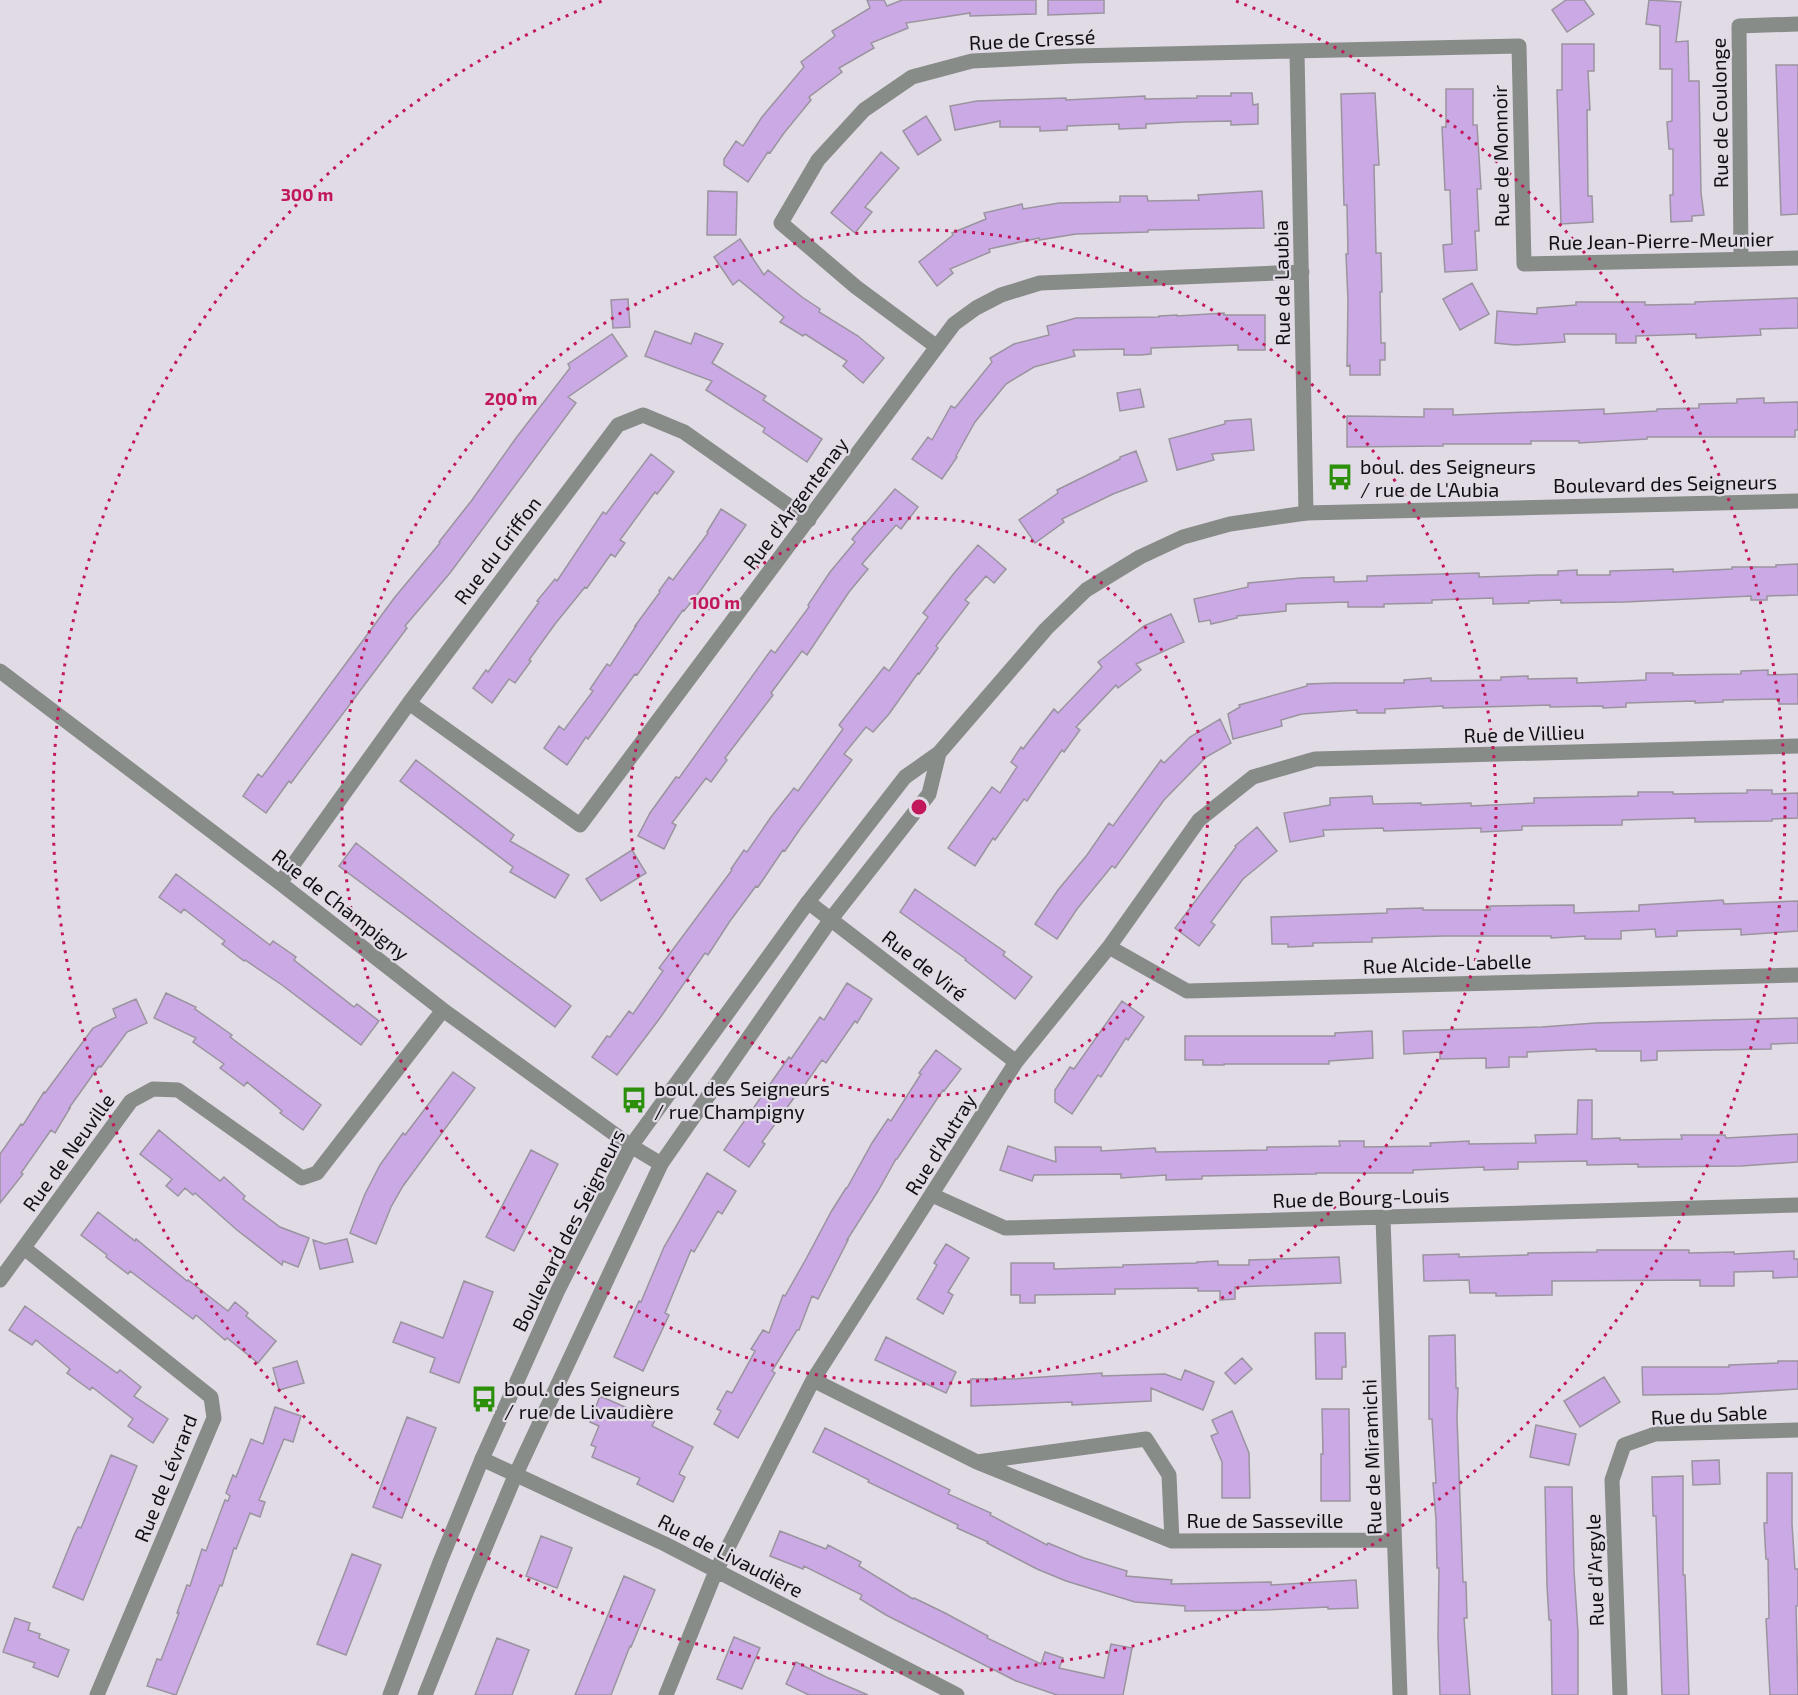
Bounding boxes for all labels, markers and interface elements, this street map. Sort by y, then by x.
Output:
street label: Rue de Cressé [968,24,1096,54]
street label: Rue de Coulonge [1706,38,1732,188]
street label: Rue de Monnoir [1487,85,1513,227]
text: 300 m [281,183,333,205]
street label: Rue de Laubia [1268,220,1294,346]
street label: Rue Jean-Pierre-Meunier [1548,226,1774,254]
text: 200 m [485,387,537,409]
street label: Rue d'Argentenay [738,432,853,574]
place label: boul. des Seigneurs / rue de L'Aubia [1360,454,1536,501]
bus stop icon: boul. des Seigneurs / rue de L'Aubia [1325,462,1355,492]
street label: Boulevard des Seigneurs [1553,469,1777,497]
street label: Rue du Griffon [449,491,545,609]
text: 100 m [690,591,740,613]
street label: Rue de Villieu [1463,719,1585,747]
centre of rings [909,797,929,817]
street label: Rue de Champigny [268,843,415,965]
street label: Rue de Viré [878,925,972,1005]
street label: Rue Alcide-Labelle [1362,948,1532,978]
place label: boul. des Seigneurs / rue Champigny [654,1076,830,1123]
bus stop icon: boul. des Seigneurs / rue Champigny [619,1085,649,1115]
street label: Rue de Neuville [17,1088,119,1216]
street label: Rue d'Autray [899,1089,981,1199]
street label: Boulevard des Seigneurs [506,1125,630,1335]
street label: Rue de Bourg-Louis [1272,1182,1450,1212]
place label: boul. des Seigneurs / rue de Livaudière [504,1376,680,1423]
street label: Rue de Miramichi [1356,1379,1386,1535]
bus stop icon: boul. des Seigneurs / rue de Livaudière [469,1384,499,1414]
street label: Rue du Sable [1650,1399,1768,1429]
street label: Rue de Lévrard [129,1411,201,1545]
street label: Rue de Livaudière [655,1508,807,1602]
street label: Rue de Sasseville [1187,1508,1344,1532]
street label: Rue d'Argyle [1580,1513,1608,1627]

